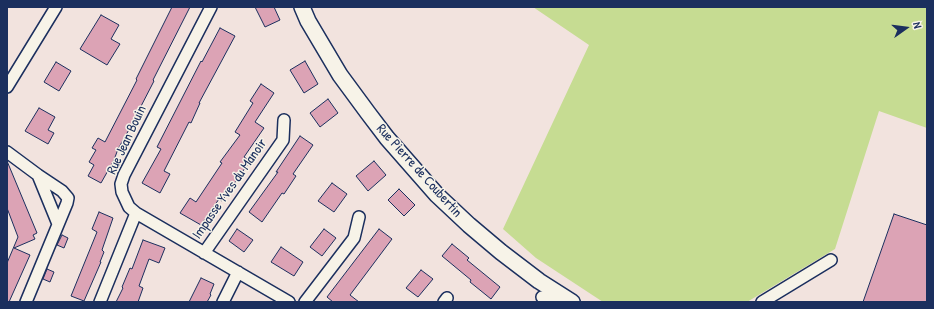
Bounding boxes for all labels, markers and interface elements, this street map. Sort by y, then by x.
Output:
north arrow [886,8,926,48]
text: N [910,21,925,30]
street label: Rue Jean Bouin [104,103,150,177]
street label: Rue Pierre de Coubertin [373,121,465,221]
street label: Impasse Yves du Manoir [189,136,271,242]

